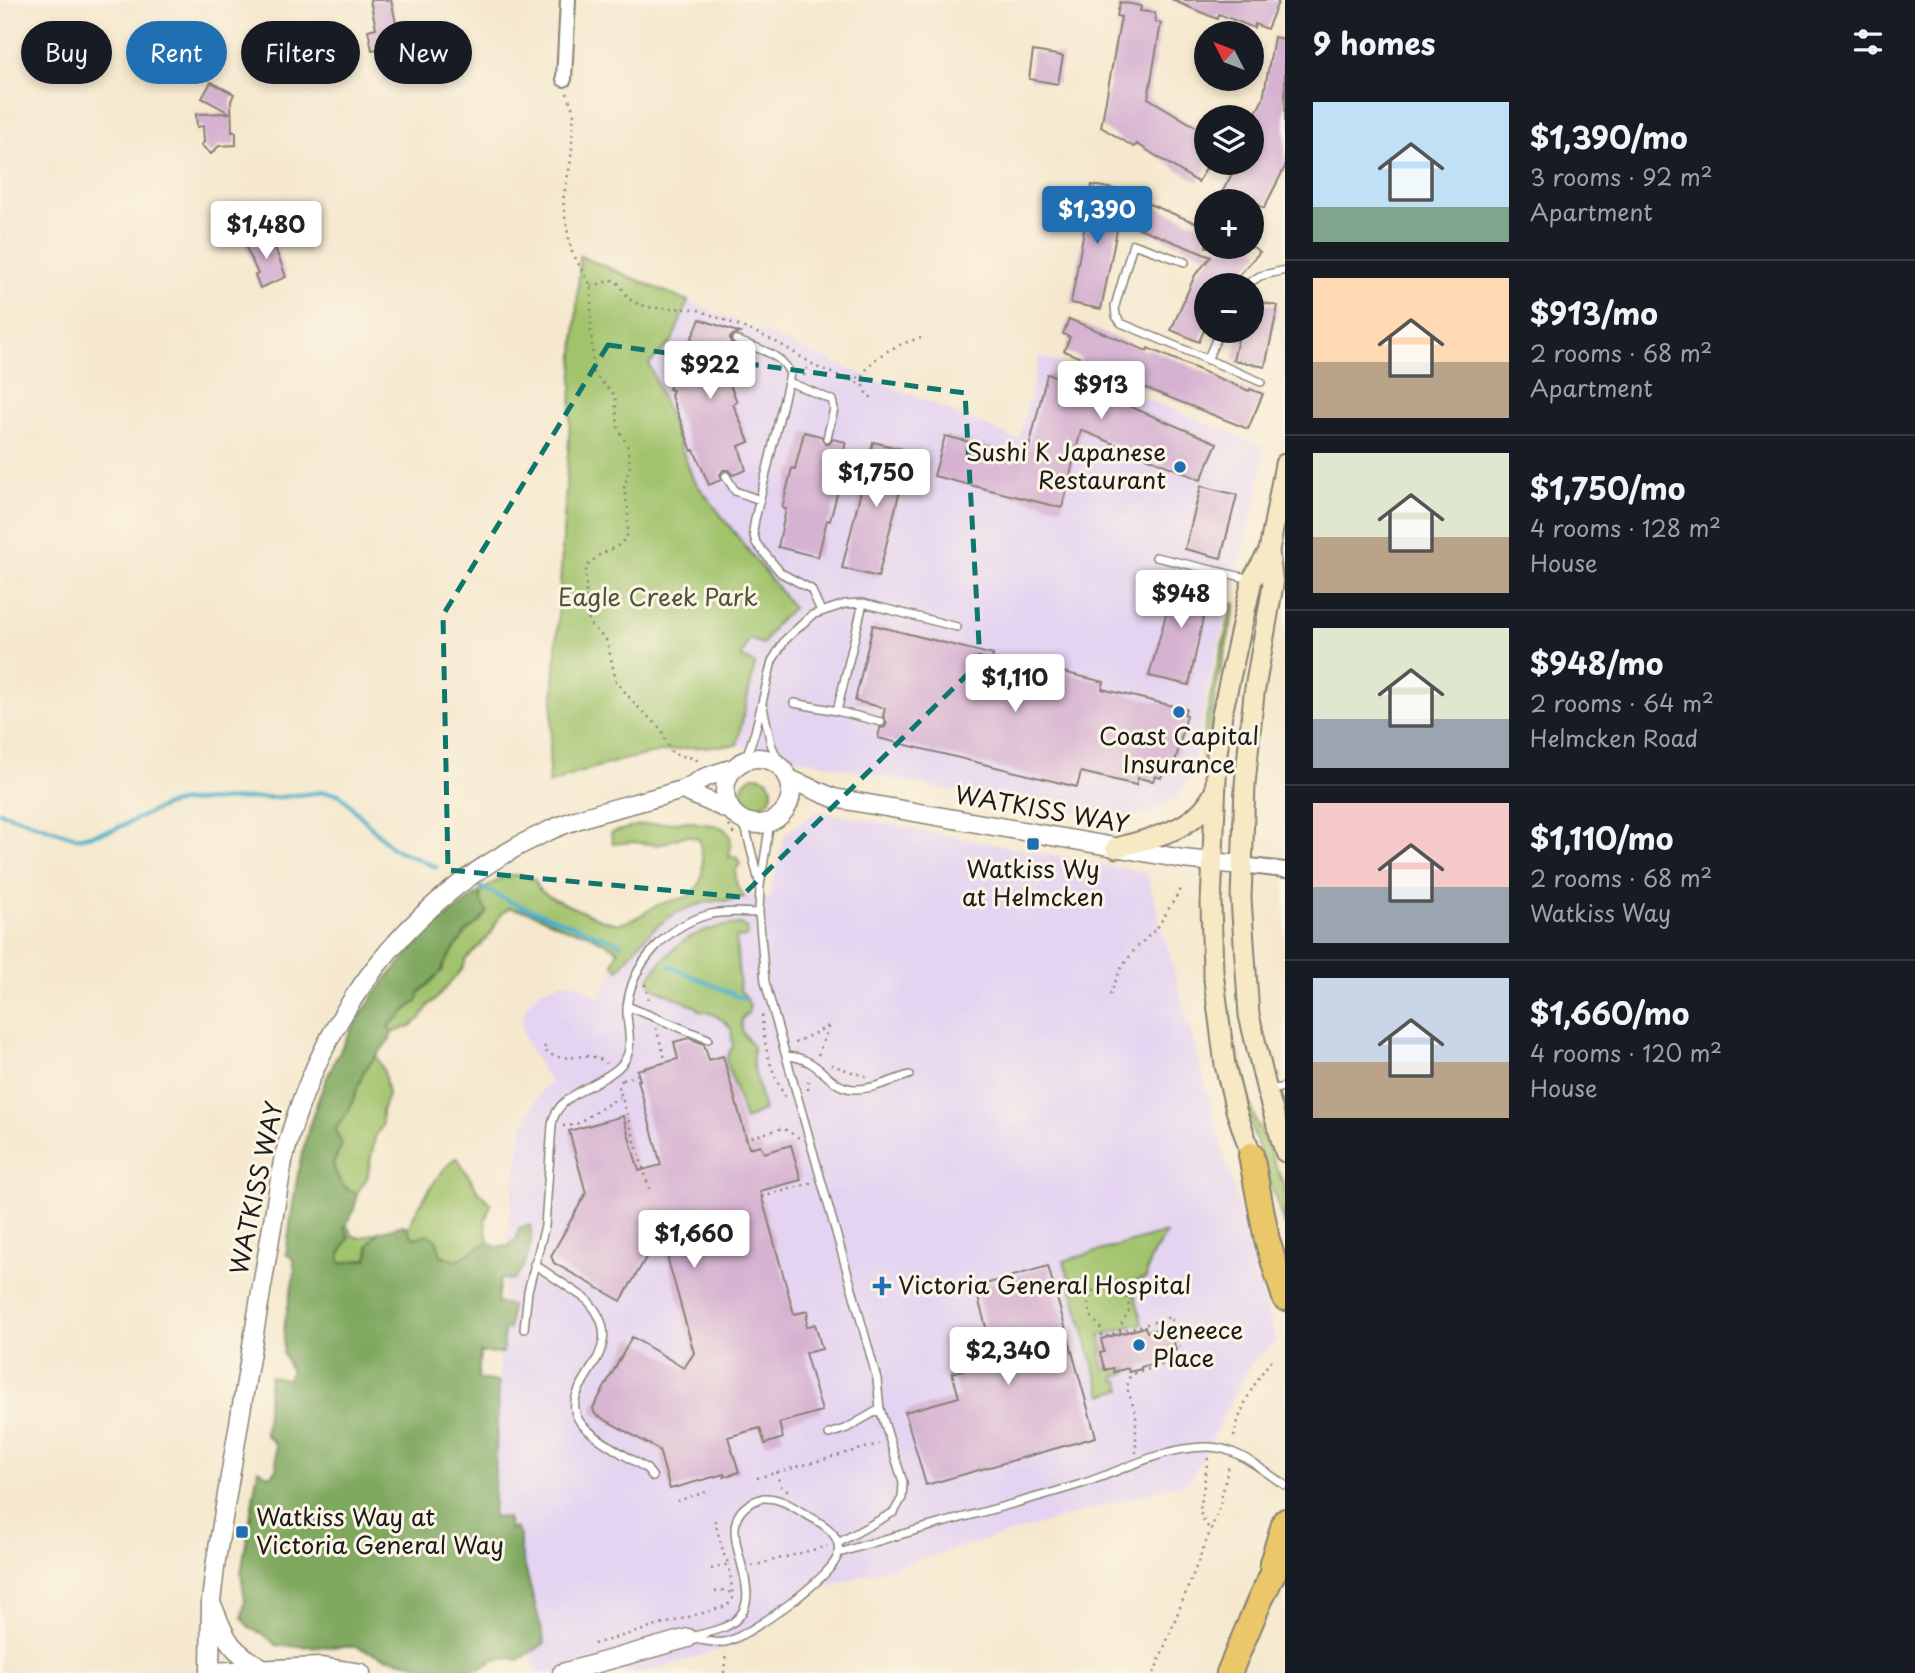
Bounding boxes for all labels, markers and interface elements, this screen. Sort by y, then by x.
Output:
text: 9 homes [1313,20,1435,65]
chip: Buy [21,21,112,84]
chip: Rent [126,21,227,84]
chip: Filters [241,21,360,84]
chip: New [374,21,472,84]
north arrow [1194,21,1264,91]
map controls [1194,21,1264,343]
icon: filters [1849,23,1887,61]
button: layers [1194,105,1264,175]
text: $1,390/mo [1530,114,1688,159]
icon: home [1369,130,1453,214]
text: 3 rooms · 92 m² [1530,159,1713,194]
pin: $1,390 [1040,187,1154,246]
button: + [1194,189,1264,259]
text: $1,390 [1058,191,1136,226]
text: Apartment [1530,194,1653,229]
pin: $1,480 [209,202,323,261]
text: $1,480 [227,206,305,241]
button: − [1194,273,1264,343]
text: $913/mo [1530,290,1658,335]
icon: home [1369,306,1453,390]
text: 2 rooms · 68 m² [1530,335,1712,370]
pin: $922 [669,342,751,401]
text: $922 [680,346,740,381]
pin: $913 [1060,362,1142,421]
text: $913 [1074,366,1128,401]
text: Apartment [1530,370,1653,405]
place label: Sushi K Japanese Restaurant [966,433,1166,497]
pin: $1,750 [819,449,933,509]
text: $1,750 [838,454,914,489]
marker: Sushi K Japanese Restaurant [1172,459,1188,475]
text: $1,750/mo [1530,465,1685,510]
icon: home [1369,481,1453,565]
text: 4 rooms · 128 m² [1530,510,1721,545]
text: House [1530,545,1597,580]
pin: $948 [1140,570,1222,630]
text: $948 [1152,575,1210,610]
park label: Eagle Creek Park [558,578,758,614]
text: $948/mo [1530,640,1663,685]
pin: $1,110 [958,654,1072,714]
icon: home [1369,656,1453,740]
text: $1,110 [982,659,1048,694]
text: 2 rooms · 64 m² [1530,685,1714,720]
marker: Coast Capital Insurance [1171,704,1187,720]
place label: Coast Capital Insurance [1099,717,1259,781]
text: Helmcken Road [1530,720,1698,755]
street label: WATKISS WAY [952,775,1132,841]
text: $1,110/mo [1530,815,1674,860]
icon: home [1369,831,1453,915]
marker: Watkiss Wy at Helmcken [1025,836,1041,852]
place label: Watkiss Wy at Helmcken [962,850,1104,914]
text: 2 rooms · 68 m² [1530,860,1712,895]
text: Watkiss Way [1530,895,1671,930]
text: $1,660/mo [1530,990,1689,1035]
icon: home [1369,1006,1453,1090]
text: 4 rooms · 120 m² [1530,1035,1722,1070]
text: House [1530,1070,1597,1105]
street label: WATKISS WAY [219,1098,291,1278]
pin: $1,660 [637,1210,751,1270]
text: $1,660 [654,1215,734,1250]
place label: Victoria General Hospital [898,1266,1191,1302]
marker: Victoria General Hospital [872,1276,892,1296]
place label: Jeneece Place [1153,1311,1243,1375]
pin: $2,340 [951,1328,1065,1387]
text: $2,340 [966,1332,1050,1367]
marker: Jeneece Place [1131,1337,1147,1353]
place label: Watkiss Way at Victoria General Way [256,1498,504,1562]
marker: Watkiss Way at Victoria General Way [234,1524,250,1540]

